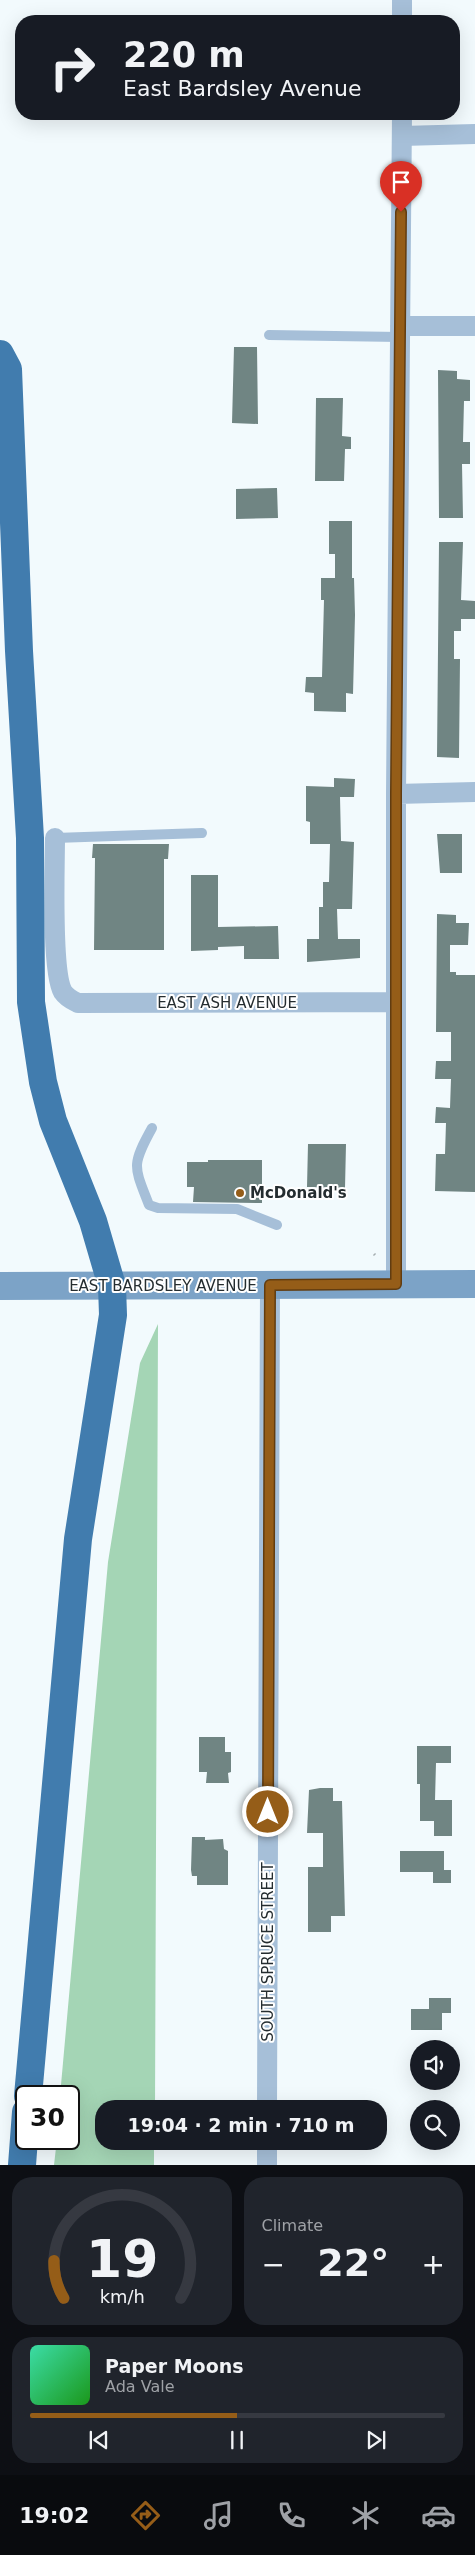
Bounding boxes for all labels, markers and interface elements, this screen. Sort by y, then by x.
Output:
icon: right [40,35,105,100]
text: 220 m [123,35,245,75]
text: East Bardsley Avenue [123,76,362,101]
pin [380,161,422,212]
icon: arrive [387,168,415,196]
street label: EAST ASH AVENUE [157,994,297,1012]
place label: McDonald's [250,1184,347,1202]
marker: McDonald's [234,1187,246,1199]
street label: EAST BARDSLEY AVENUE [69,1277,257,1295]
position arrow [241,1785,293,1837]
street label: SOUTH SPRUCE STREET [259,1861,277,2042]
map controls [410,2040,460,2150]
button: sound [410,2040,460,2090]
speed limit sign: 30 [15,2085,80,2150]
button: search [410,2100,460,2150]
text: 19:04 · 2 min · 710 m [127,2114,355,2136]
text: Climate [262,2216,323,2235]
text: 19 [86,2229,158,2289]
text: 22° [317,2241,389,2285]
text: − [262,2248,285,2281]
text: + [422,2248,445,2281]
text: km/h [99,2286,144,2307]
text: Paper Moons [105,2355,244,2377]
text: Ada Vale [105,2377,175,2396]
icon: previous [85,2426,113,2454]
icon: pause [223,2426,251,2454]
icon: next [362,2426,390,2454]
icon: directions [128,2498,163,2533]
icon: music [201,2498,236,2533]
icon: phone [274,2498,309,2533]
icon: climate [348,2498,383,2533]
icon: car [421,2498,456,2533]
text: 19:02 [19,2503,89,2528]

